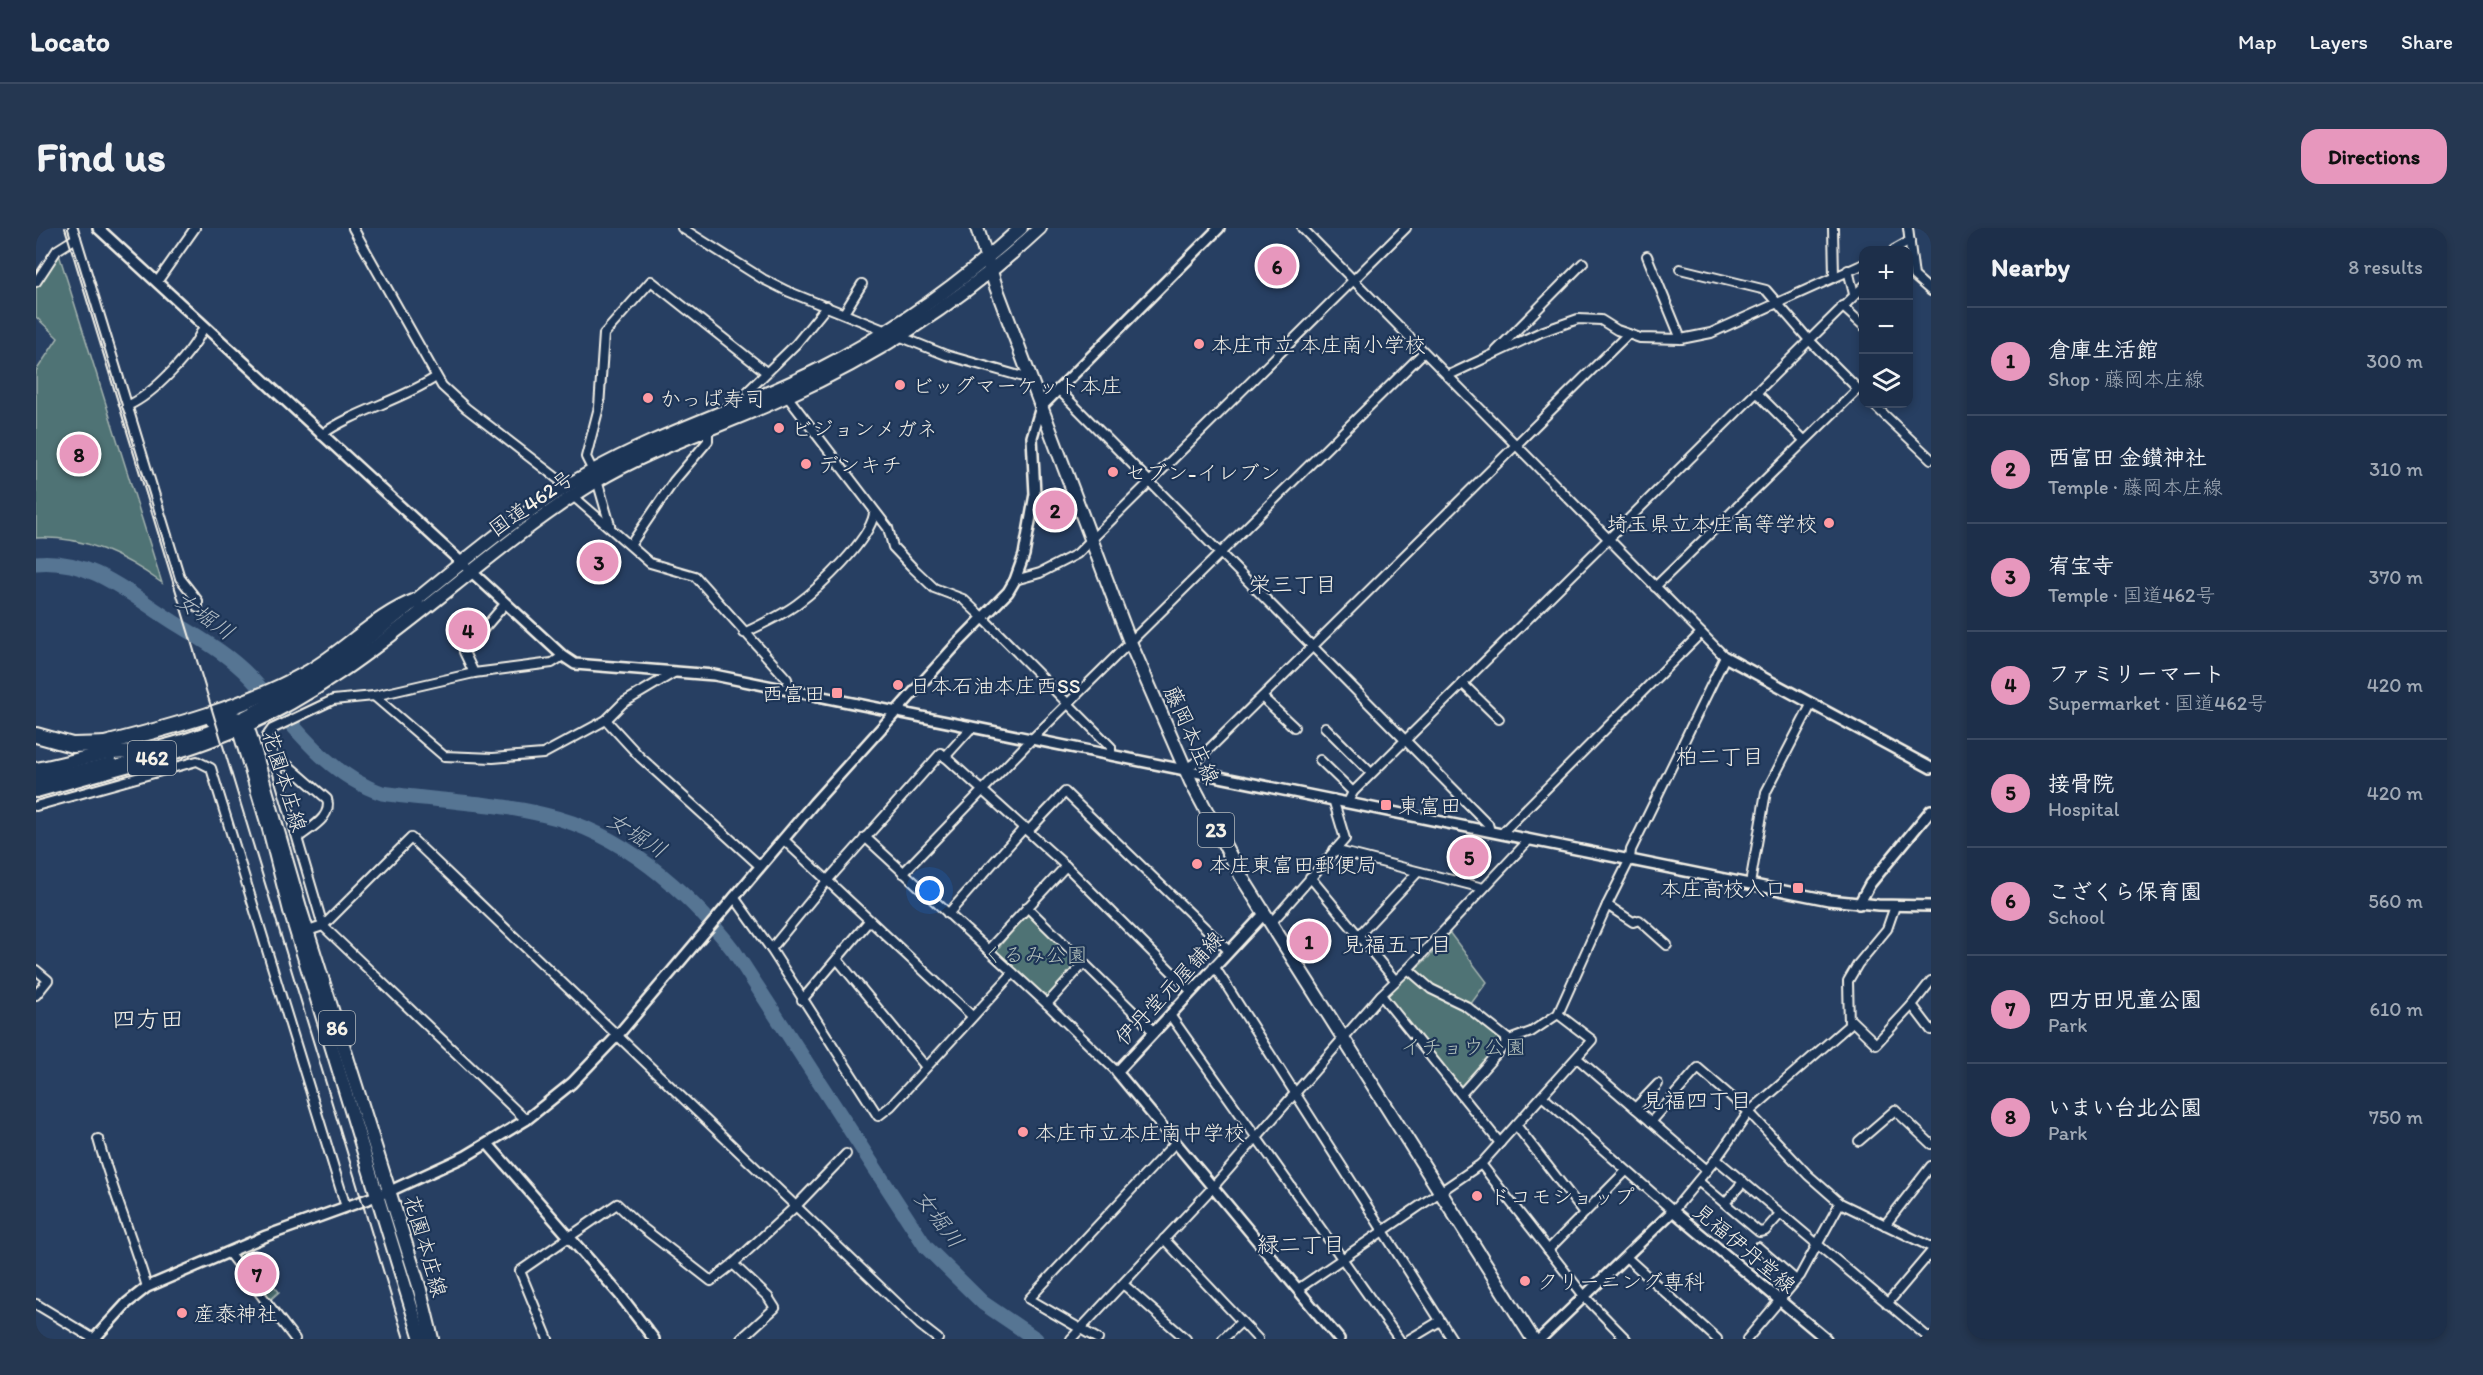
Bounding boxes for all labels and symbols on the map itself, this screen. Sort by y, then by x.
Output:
pin: 6 [1258,243,1296,288]
place label: 本庄市立 本庄南小学校 [1211,332,1426,357]
marker: 本庄市立 本庄南小学校 [1192,337,1206,351]
place label: ビッグマーケット本庄 [912,373,1122,398]
marker: ビッグマーケット本庄 [893,378,907,392]
place label: かっぱ寿司 [660,386,765,411]
marker: かっぱ寿司 [641,391,655,405]
place label: ビジョンメガネ [791,416,938,441]
marker: ビジョンメガネ [772,421,786,435]
pin: 8 [60,432,99,476]
place label: デンキチ [818,452,902,477]
marker: デンキチ [799,457,813,471]
place label: セブン-イレブン [1125,460,1280,485]
street label: 国道462号 [484,465,578,541]
marker: セブン-イレブン [1106,465,1120,479]
pin: 2 [1036,488,1074,532]
place label: 埼玉県立本庄高等学校 [1607,511,1817,536]
marker: 埼玉県立本庄高等学校 [1822,516,1836,530]
pin: 3 [580,540,618,584]
district label: 栄三丁目 [1249,571,1337,598]
water label: 女堀川 [170,586,240,646]
pin: 4 [448,608,488,652]
place label: 日本石油本庄西SS [910,673,1081,698]
marker: 日本石油本庄西SS [891,678,905,692]
place label: 西富田 [762,681,825,706]
street label: 藤岡本庄線 [1159,682,1225,788]
marker: 西富田 [830,686,844,700]
street label: 花園本庄線 [258,727,312,835]
road number: 462 [128,741,176,775]
district label: 柏二丁目 [1676,743,1764,770]
place label: 東富田 [1398,793,1461,818]
marker: 東富田 [1379,798,1393,812]
water label: 女堀川 [602,806,672,864]
road number: 23 [1198,813,1234,847]
pin: 5 [1450,834,1488,880]
place label: 本庄東富田郵便局 [1209,852,1377,877]
marker: 本庄東富田郵便局 [1190,857,1204,871]
your location [915,876,944,905]
place label: 本庄高校入口 [1660,876,1786,901]
marker: 本庄高校入口 [1791,881,1805,895]
pin: 1 [1290,918,1328,964]
street label: 伊丹堂元屋舗線 [1110,926,1228,1050]
district label: 見福五丁目 [1342,931,1452,958]
park label: くるみ公園 [983,942,1088,967]
district label: 四方田 [112,1004,184,1033]
road number: 86 [319,1011,355,1045]
park label: イチョウ公園 [1400,1034,1526,1059]
district label: 見福四丁目 [1642,1087,1752,1114]
place label: 本庄市立本庄南中学校 [1035,1120,1245,1145]
marker: 本庄市立本庄南中学校 [1016,1125,1030,1139]
place label: ドコモショップ [1489,1184,1635,1209]
water label: 女堀川 [908,1185,970,1253]
marker: ドコモショップ [1470,1189,1484,1203]
street label: 花園本庄線 [400,1192,452,1300]
street label: 見福伊丹堂線 [1689,1198,1801,1298]
district label: 緑二丁目 [1257,1231,1345,1258]
pin: 7 [238,1252,276,1296]
place label: クリーニング専科 [1537,1269,1705,1294]
marker: クリーニング専科 [1518,1274,1532,1288]
place label: 産泰神社 [194,1301,278,1326]
marker: 産泰神社 [175,1306,189,1320]

